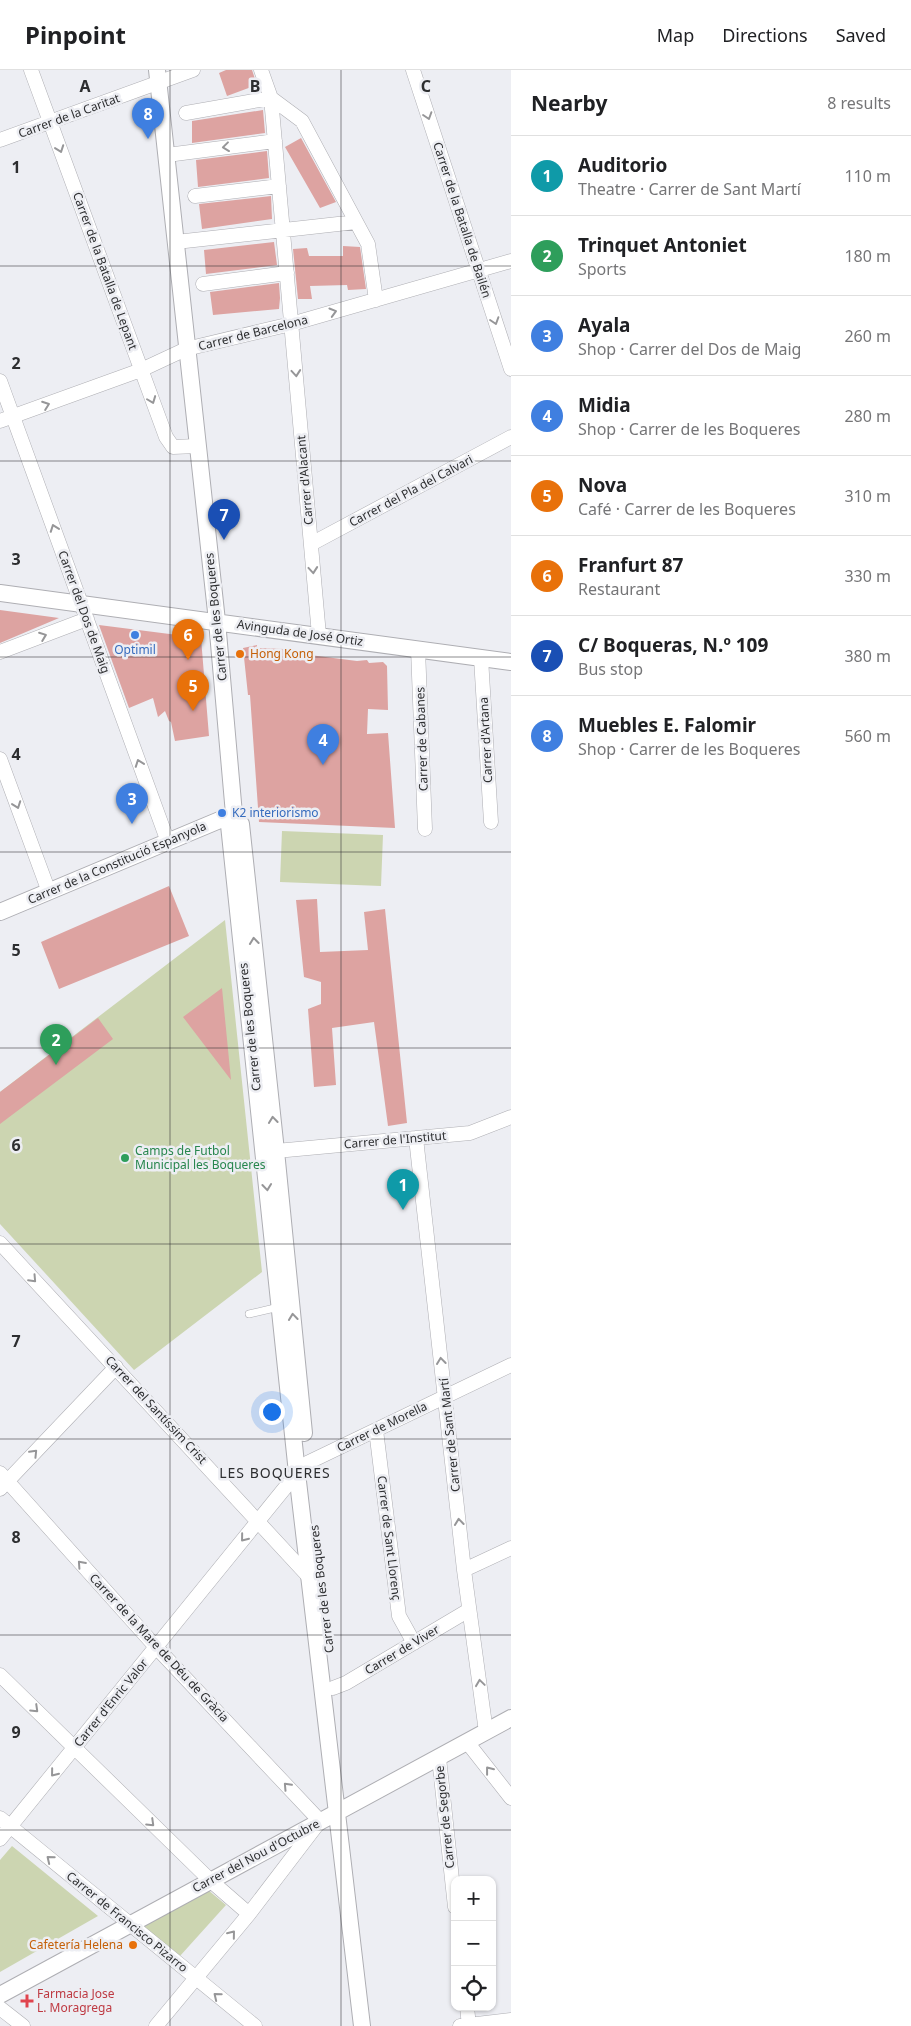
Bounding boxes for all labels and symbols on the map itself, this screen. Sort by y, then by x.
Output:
text: A [79,75,91,97]
text: B [250,75,260,97]
text: C [421,75,431,97]
street label: Carrer de la Caritat [16,89,123,142]
pin: 8 [132,98,164,139]
one-way arrow [423,112,433,120]
street label: Carrer de la Batalla de Bailén [429,140,496,300]
one-way arrow [222,141,230,152]
one-way arrow [54,144,64,152]
text: 1 [11,156,21,178]
street label: Carrer de la Batalla de Lepant [69,190,142,353]
one-way arrow [328,308,337,318]
street label: Carrer de Barcelona [196,311,309,354]
one-way arrow [490,316,500,324]
text: 2 [11,352,21,374]
one-way arrow [290,369,301,377]
one-way arrow [146,395,156,403]
one-way arrow [41,401,50,411]
street label: Carrer d'Alacant [292,434,317,526]
street label: Carrer del Pla del Calvari [346,451,476,530]
pin: 7 [208,499,240,540]
one-way arrow [50,525,60,533]
text: 3 [11,548,21,570]
street label: Carrer del Dos de Maig [54,548,115,676]
street label: Carrer de les Boqueres [200,552,231,682]
one-way arrow [307,566,318,574]
street label: Avinguda de José Ortiz [236,615,365,650]
pin: 6 [172,619,204,660]
marker: Optimil [129,629,141,641]
one-way arrow [38,631,47,642]
place label: Optimil [114,641,156,658]
place label: Hong Kong [250,645,314,662]
marker: Hong Kong [234,648,246,660]
pin: 5 [177,670,209,711]
street label: Carrer de Cabanes [411,686,432,792]
street label: Carrer d'Artana [475,697,496,783]
pin: 4 [307,724,339,765]
text: 4 [11,743,21,765]
one-way arrow [135,760,145,768]
pin: 3 [116,783,148,824]
one-way arrow [11,800,21,808]
place label: K2 interiorismo [232,804,319,821]
marker: K2 interiorismo [216,807,228,819]
street label: Carrer de la Constitució Espanyola [25,817,209,908]
one-way arrow [248,937,259,945]
text: 5 [11,939,21,961]
street label: Carrer de les Boqueres [234,962,265,1092]
pin: 2 [40,1024,72,1065]
one-way arrow [268,1116,279,1124]
street label: Carrer de l'Institut [343,1127,447,1152]
text: 6 [11,1134,21,1156]
place label: Camps de Futbol Municipal les Boqueres [135,1142,266,1173]
marker: Camps de Futbol Municipal les Boqueres [119,1152,131,1164]
pin: 1 [387,1169,419,1210]
one-way arrow [261,1183,272,1191]
one-way arrow [27,1273,36,1282]
one-way arrow [287,1312,298,1320]
text: 7 [11,1330,21,1352]
street label: Carrer del Santíssim Crist [102,1352,211,1468]
one-way arrow [436,1356,447,1364]
street label: Carrer de Sant Martí [435,1376,464,1493]
street label: Carrer de Morella [334,1397,430,1456]
your location [259,1399,285,1425]
one-way arrow [28,1450,37,1459]
district label: LES BOQUERES [219,1463,331,1482]
street label: Carrer de Sant Llorenç [373,1475,406,1602]
one-way arrow [454,1518,465,1526]
street label: Carrer de les Boqueres [305,1524,338,1654]
text: 8 [11,1526,21,1548]
one-way arrow [242,1532,250,1541]
one-way arrow [78,1560,87,1569]
street label: Carrer de la Mare de Déu de Gràcia [86,1570,233,1726]
street label: Carrer de Viver [361,1621,442,1679]
street label: Carrer d'Enric Valor [70,1655,152,1750]
one-way arrow [475,1679,485,1688]
one-way arrow [29,1703,38,1712]
text: 9 [11,1721,21,1743]
street label: Carrer de Segorbe [431,1765,458,1869]
one-way arrow [51,1767,59,1776]
one-way arrow [487,1767,495,1776]
one-way arrow [284,1782,293,1791]
street label: Carrer del Nou d'Octubre [189,1815,323,1896]
one-way arrow [145,1817,154,1826]
one-way arrow [47,1856,56,1865]
street label: Carrer de Francisco Pizarro [63,1867,192,1976]
one-way arrow [226,1931,235,1940]
place label: Cafetería Helena [29,1936,123,1953]
marker: Cafetería Helena [127,1939,139,1951]
place label: Farmacia Jose L. Moragrega [37,1985,115,2016]
one-way arrow [214,1993,223,2001]
marker: Farmacia Jose L. Moragrega [21,1995,33,2007]

